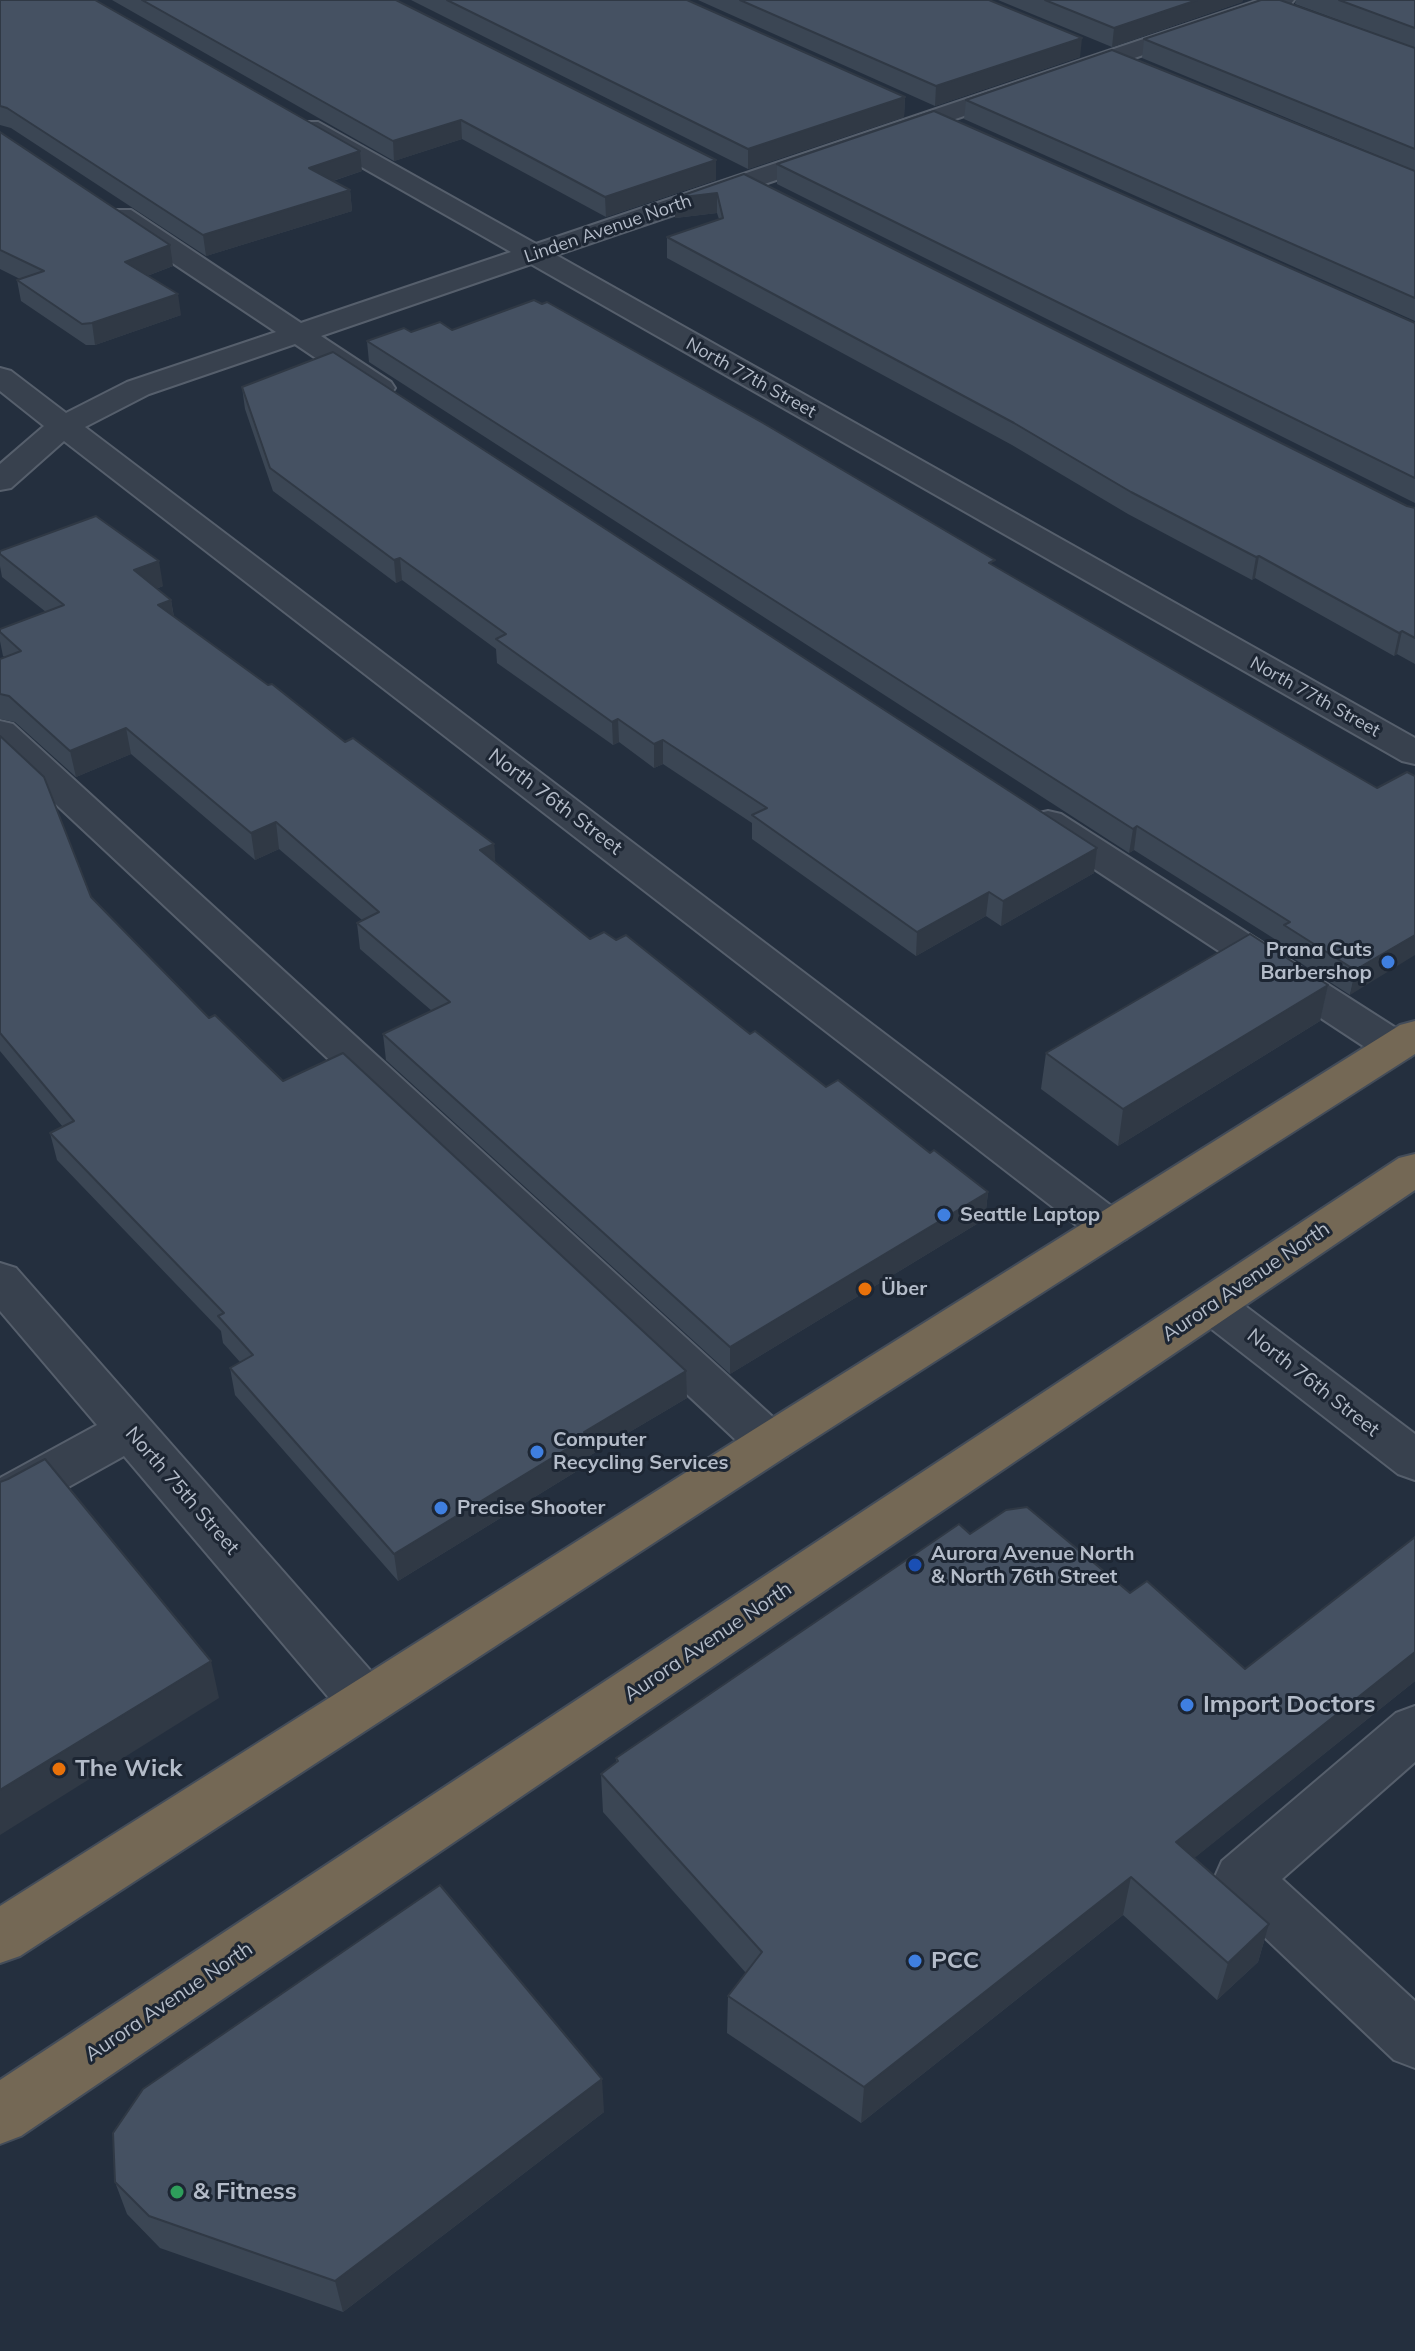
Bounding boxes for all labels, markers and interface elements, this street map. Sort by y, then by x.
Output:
street label: Linden Avenue North [522,190,694,268]
street label: North 77th Street [682,333,820,423]
street label: North 77th Street [1246,652,1384,742]
street label: North 76th Street [483,744,627,860]
place label: Prana Cuts Barbershop [1261,938,1372,985]
marker: Prana Cuts Barbershop [1379,953,1397,971]
place label: Seattle Laptop [960,1203,1100,1227]
marker: Seattle Laptop [935,1206,953,1224]
street label: Aurora Avenue North [1158,1217,1334,1347]
place label: Über [881,1277,927,1301]
marker: Über [856,1280,874,1298]
street label: North 76th Street [1242,1324,1384,1442]
street label: North 75th Street [120,1422,244,1560]
place label: Computer Recycling Services [553,1428,728,1475]
marker: Computer Recycling Services [528,1443,546,1461]
place label: Precise Shooter [457,1496,605,1520]
marker: Precise Shooter [432,1499,450,1517]
place label: Aurora Avenue North & North 76th Street [931,1542,1135,1589]
marker: Aurora Avenue North & North 76th Street [906,1556,924,1574]
street label: Aurora Avenue North [620,1577,796,1707]
place label: Import Doctors [1203,1691,1375,1719]
marker: Import Doctors [1178,1696,1196,1714]
place label: The Wick [75,1755,183,1783]
marker: The Wick [50,1760,68,1778]
street label: Aurora Avenue North [81,1937,257,2067]
place label: PCC [931,1947,979,1975]
marker: PCC [906,1952,924,1970]
place label: & Fitness [193,2178,297,2206]
marker: & Fitness [168,2183,186,2201]

